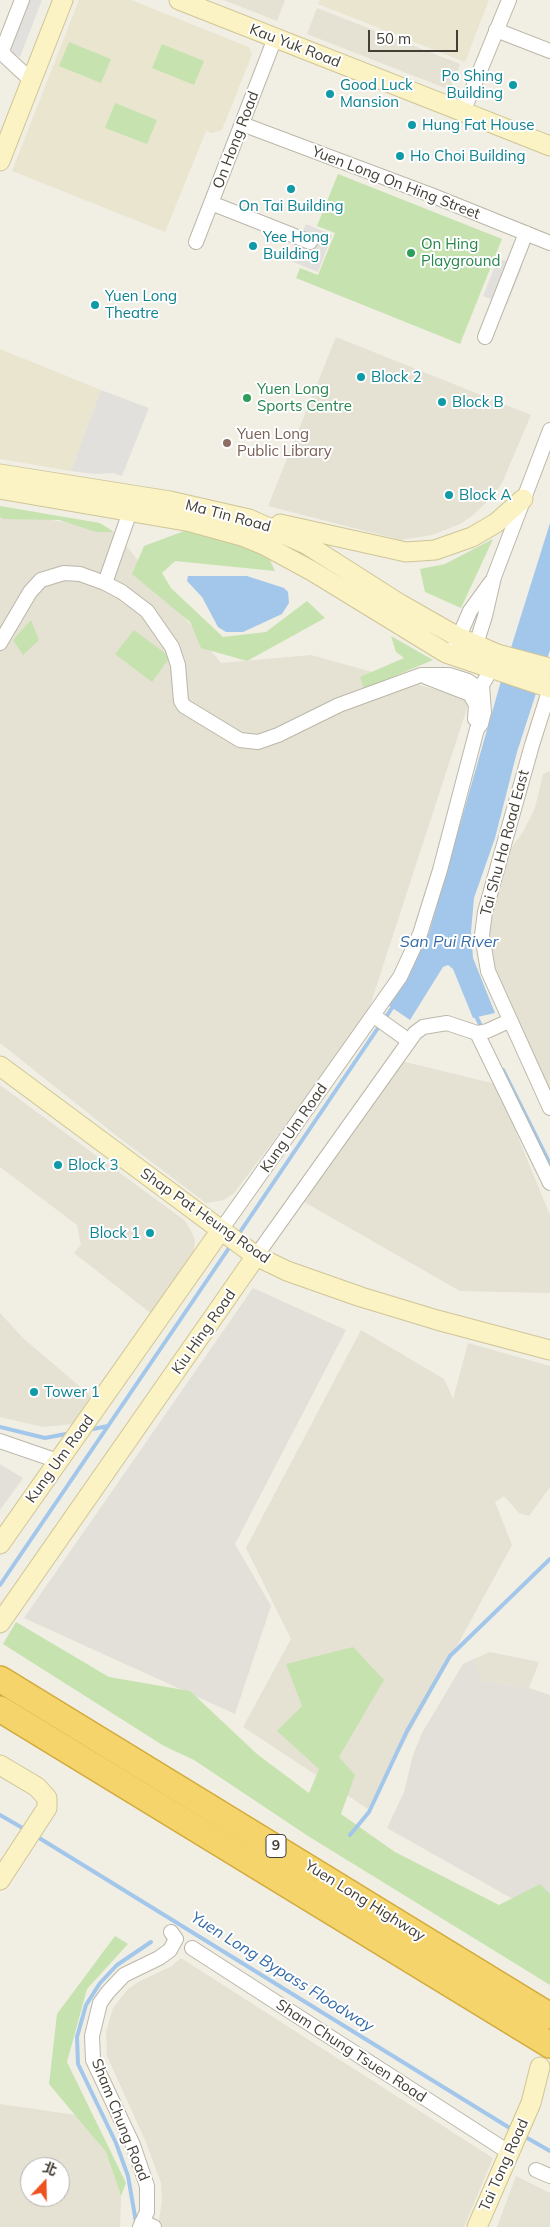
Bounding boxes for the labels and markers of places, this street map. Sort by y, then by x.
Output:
place label: Po Shing Building [442,67,503,102]
place label: Good Luck Mansion [340,76,413,111]
marker: Po Shing Building [507,79,519,91]
marker: Good Luck Mansion [324,88,336,100]
place label: Hung Fat House [422,116,534,134]
marker: Hung Fat House [406,119,418,131]
place label: Ho Choi Building [410,147,525,165]
marker: Ho Choi Building [394,150,406,162]
marker: On Tai Building [285,183,297,195]
place label: On Tai Building [238,197,344,215]
place label: Yee Hong Building [263,228,329,263]
place label: On Hing Playground [421,235,501,270]
marker: Yee Hong Building [247,240,259,252]
marker: On Hing Playground [405,247,417,259]
place label: Yuen Long Theatre [105,287,177,322]
marker: Yuen Long Theatre [89,299,101,311]
place label: Block 2 [371,368,421,386]
marker: Block 2 [355,371,367,383]
place label: Yuen Long Sports Centre [257,380,352,415]
marker: Yuen Long Sports Centre [241,392,253,404]
place label: Block B [452,393,504,411]
marker: Block B [436,396,448,408]
place label: Yuen Long Public Library [237,425,332,460]
marker: Yuen Long Public Library [221,437,233,449]
place label: Block A [459,486,511,504]
marker: Block A [443,489,455,501]
place label: Block 3 [68,1156,118,1174]
marker: Block 3 [52,1159,64,1171]
place label: Block 1 [90,1224,140,1242]
marker: Block 1 [144,1227,156,1239]
place label: Tower 1 [44,1383,100,1401]
marker: Tower 1 [28,1386,40,1398]

